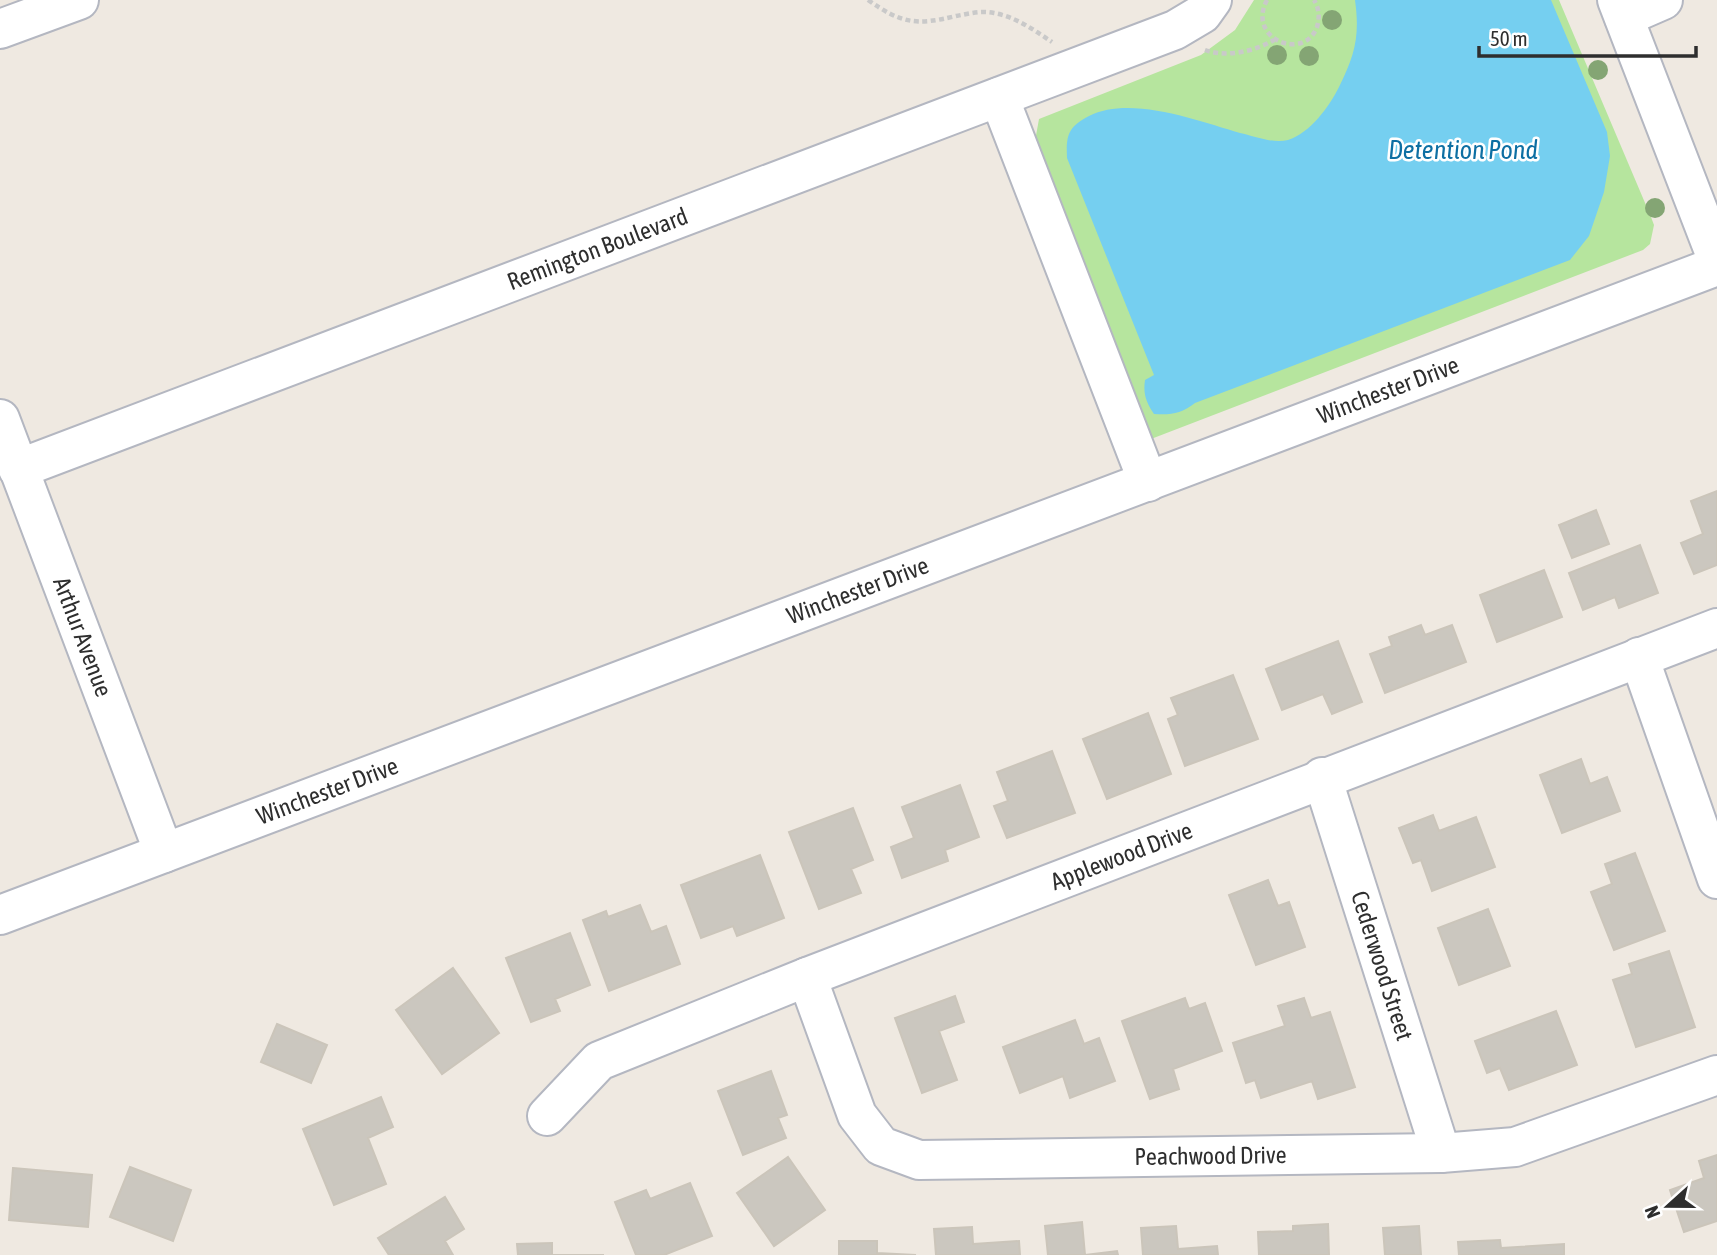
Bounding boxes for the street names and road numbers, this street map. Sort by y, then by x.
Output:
street label: Remington Boulevard [503,202,692,295]
street label: Winchester Drive [1313,351,1462,429]
street label: Winchester Drive [783,551,932,629]
street label: Arthur Avenue [48,573,118,700]
street label: Winchester Drive [253,752,402,830]
street label: Applewood Drive [1047,817,1196,895]
street label: Cederwood Street [1346,888,1419,1044]
street label: Peachwood Drive [1134,1141,1287,1170]

